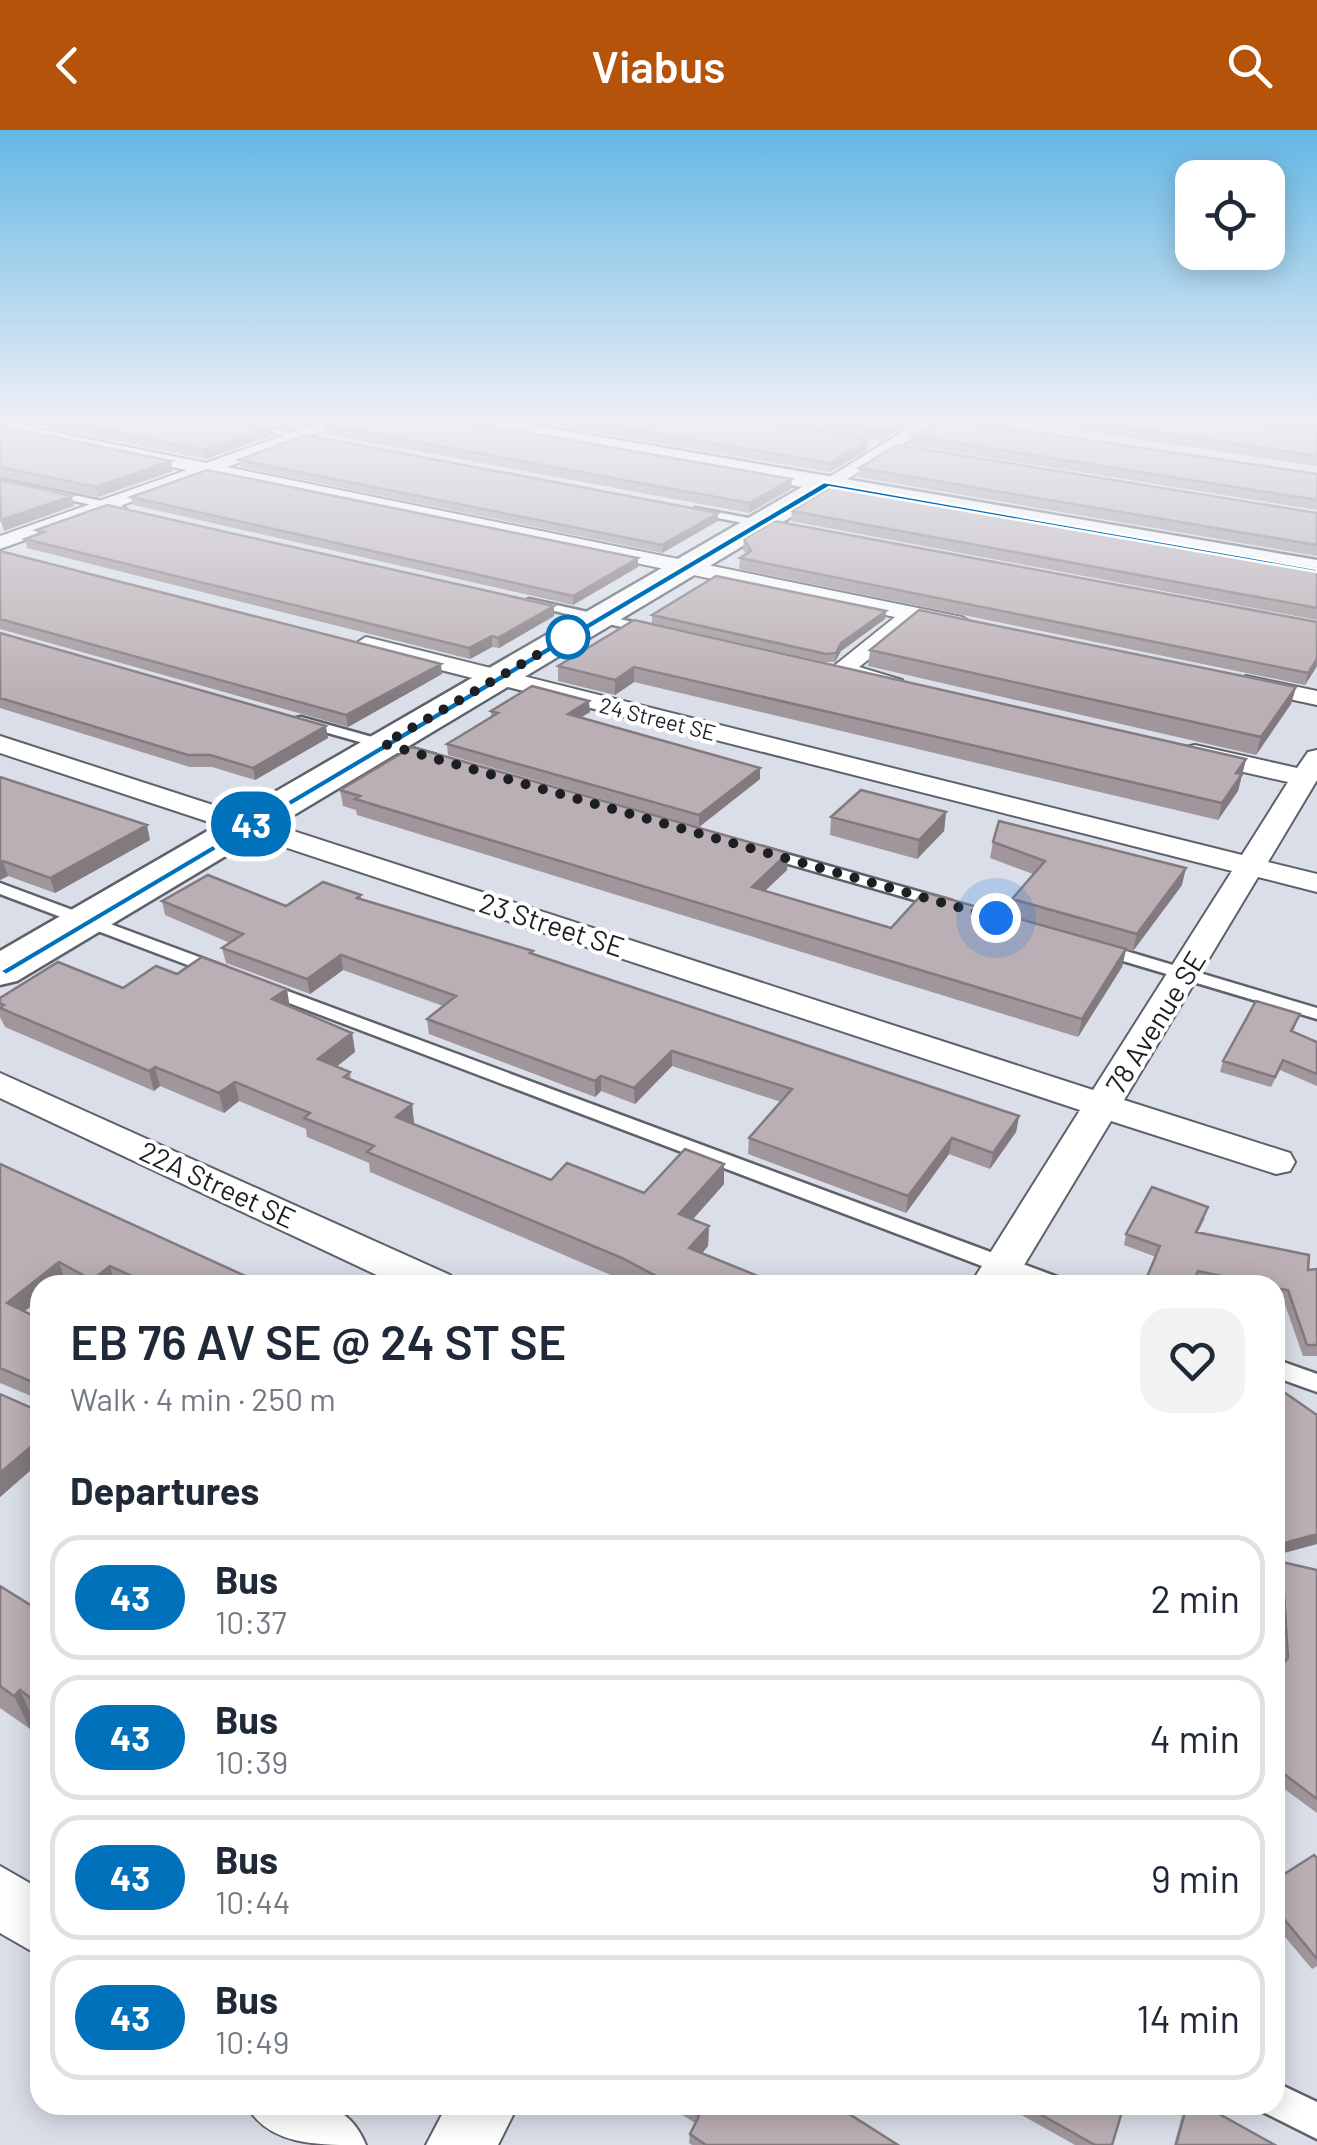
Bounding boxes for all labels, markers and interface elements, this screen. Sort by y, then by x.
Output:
icon: back [40,38,95,93]
text: Viabus [591,38,726,92]
icon: search [1222,38,1277,93]
map controls [1175,160,1285,270]
button: locate [1175,160,1285,270]
unlabelled marker [547,616,589,658]
street label: 24 Street SE [597,691,719,745]
line badge: 43 [206,792,296,856]
text: 43 [231,803,271,845]
street label: 23 Street SE [475,885,629,963]
your location [971,893,1021,943]
street label: 78 Avenue SE [1098,945,1212,1099]
street label: 22A Street SE [135,1133,301,1235]
button: heart [1140,1308,1245,1413]
text: EB 76 AV SE @ 24 ST SE [70,1312,566,1370]
text: Walk · 4 min · 250 m [70,1379,336,1417]
text: Departures [70,1467,259,1513]
text: Bus [215,1556,278,1602]
text: 2 min [1150,1575,1240,1621]
text: 43 [110,1576,150,1618]
text: 10:37 [215,1602,287,1640]
text: Bus [215,1696,278,1742]
text: 4 min [1150,1715,1240,1761]
text: 43 [110,1716,150,1758]
text: 10:39 [215,1742,288,1780]
text: Bus [215,1836,278,1882]
text: 9 min [1151,1855,1240,1901]
text: 43 [110,1856,150,1898]
text: 10:44 [215,1882,290,1920]
text: Bus [215,1976,278,2022]
text: 14 min [1137,1995,1240,2041]
text: 43 [110,1996,150,2038]
text: 10:49 [215,2022,289,2060]

